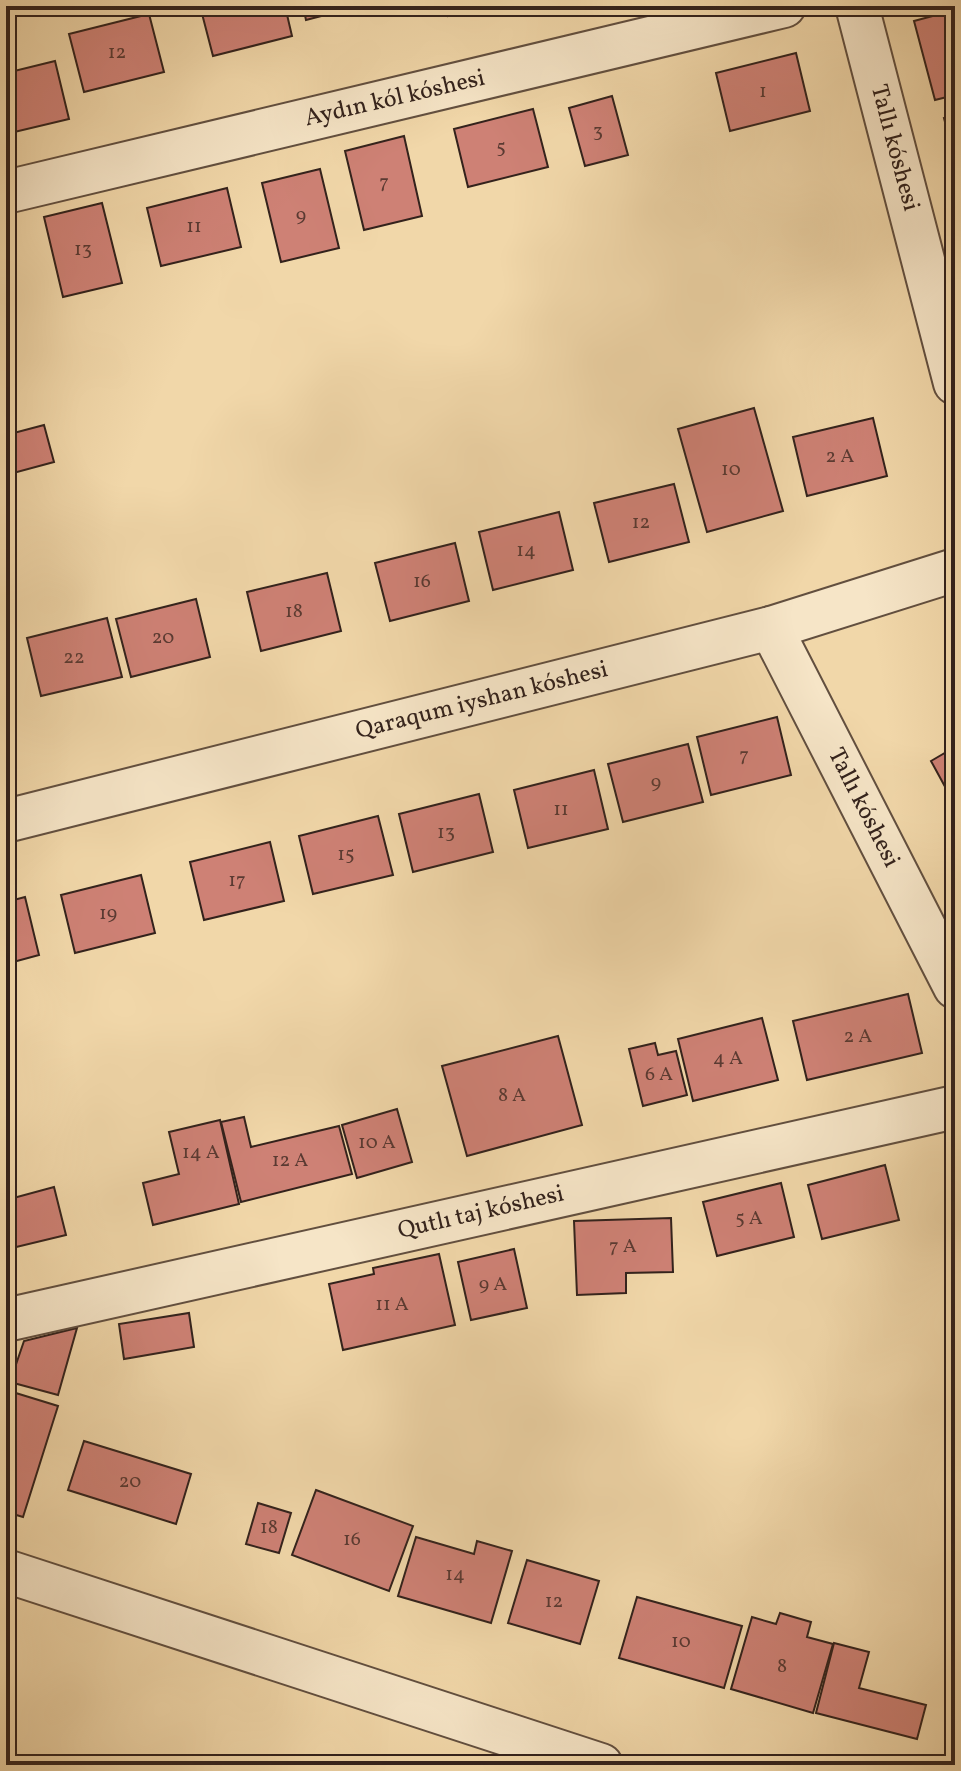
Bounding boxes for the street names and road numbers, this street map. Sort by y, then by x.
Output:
street label: Aydın kól kóshesi [301,62,489,136]
street label: Tallı kóshesi [861,81,927,215]
street label: Qaraqum iyshan kóshesi [352,653,612,749]
street label: Tallı kóshesi [818,742,908,874]
street label: Qutlı taj kóshesi [395,1177,567,1249]

